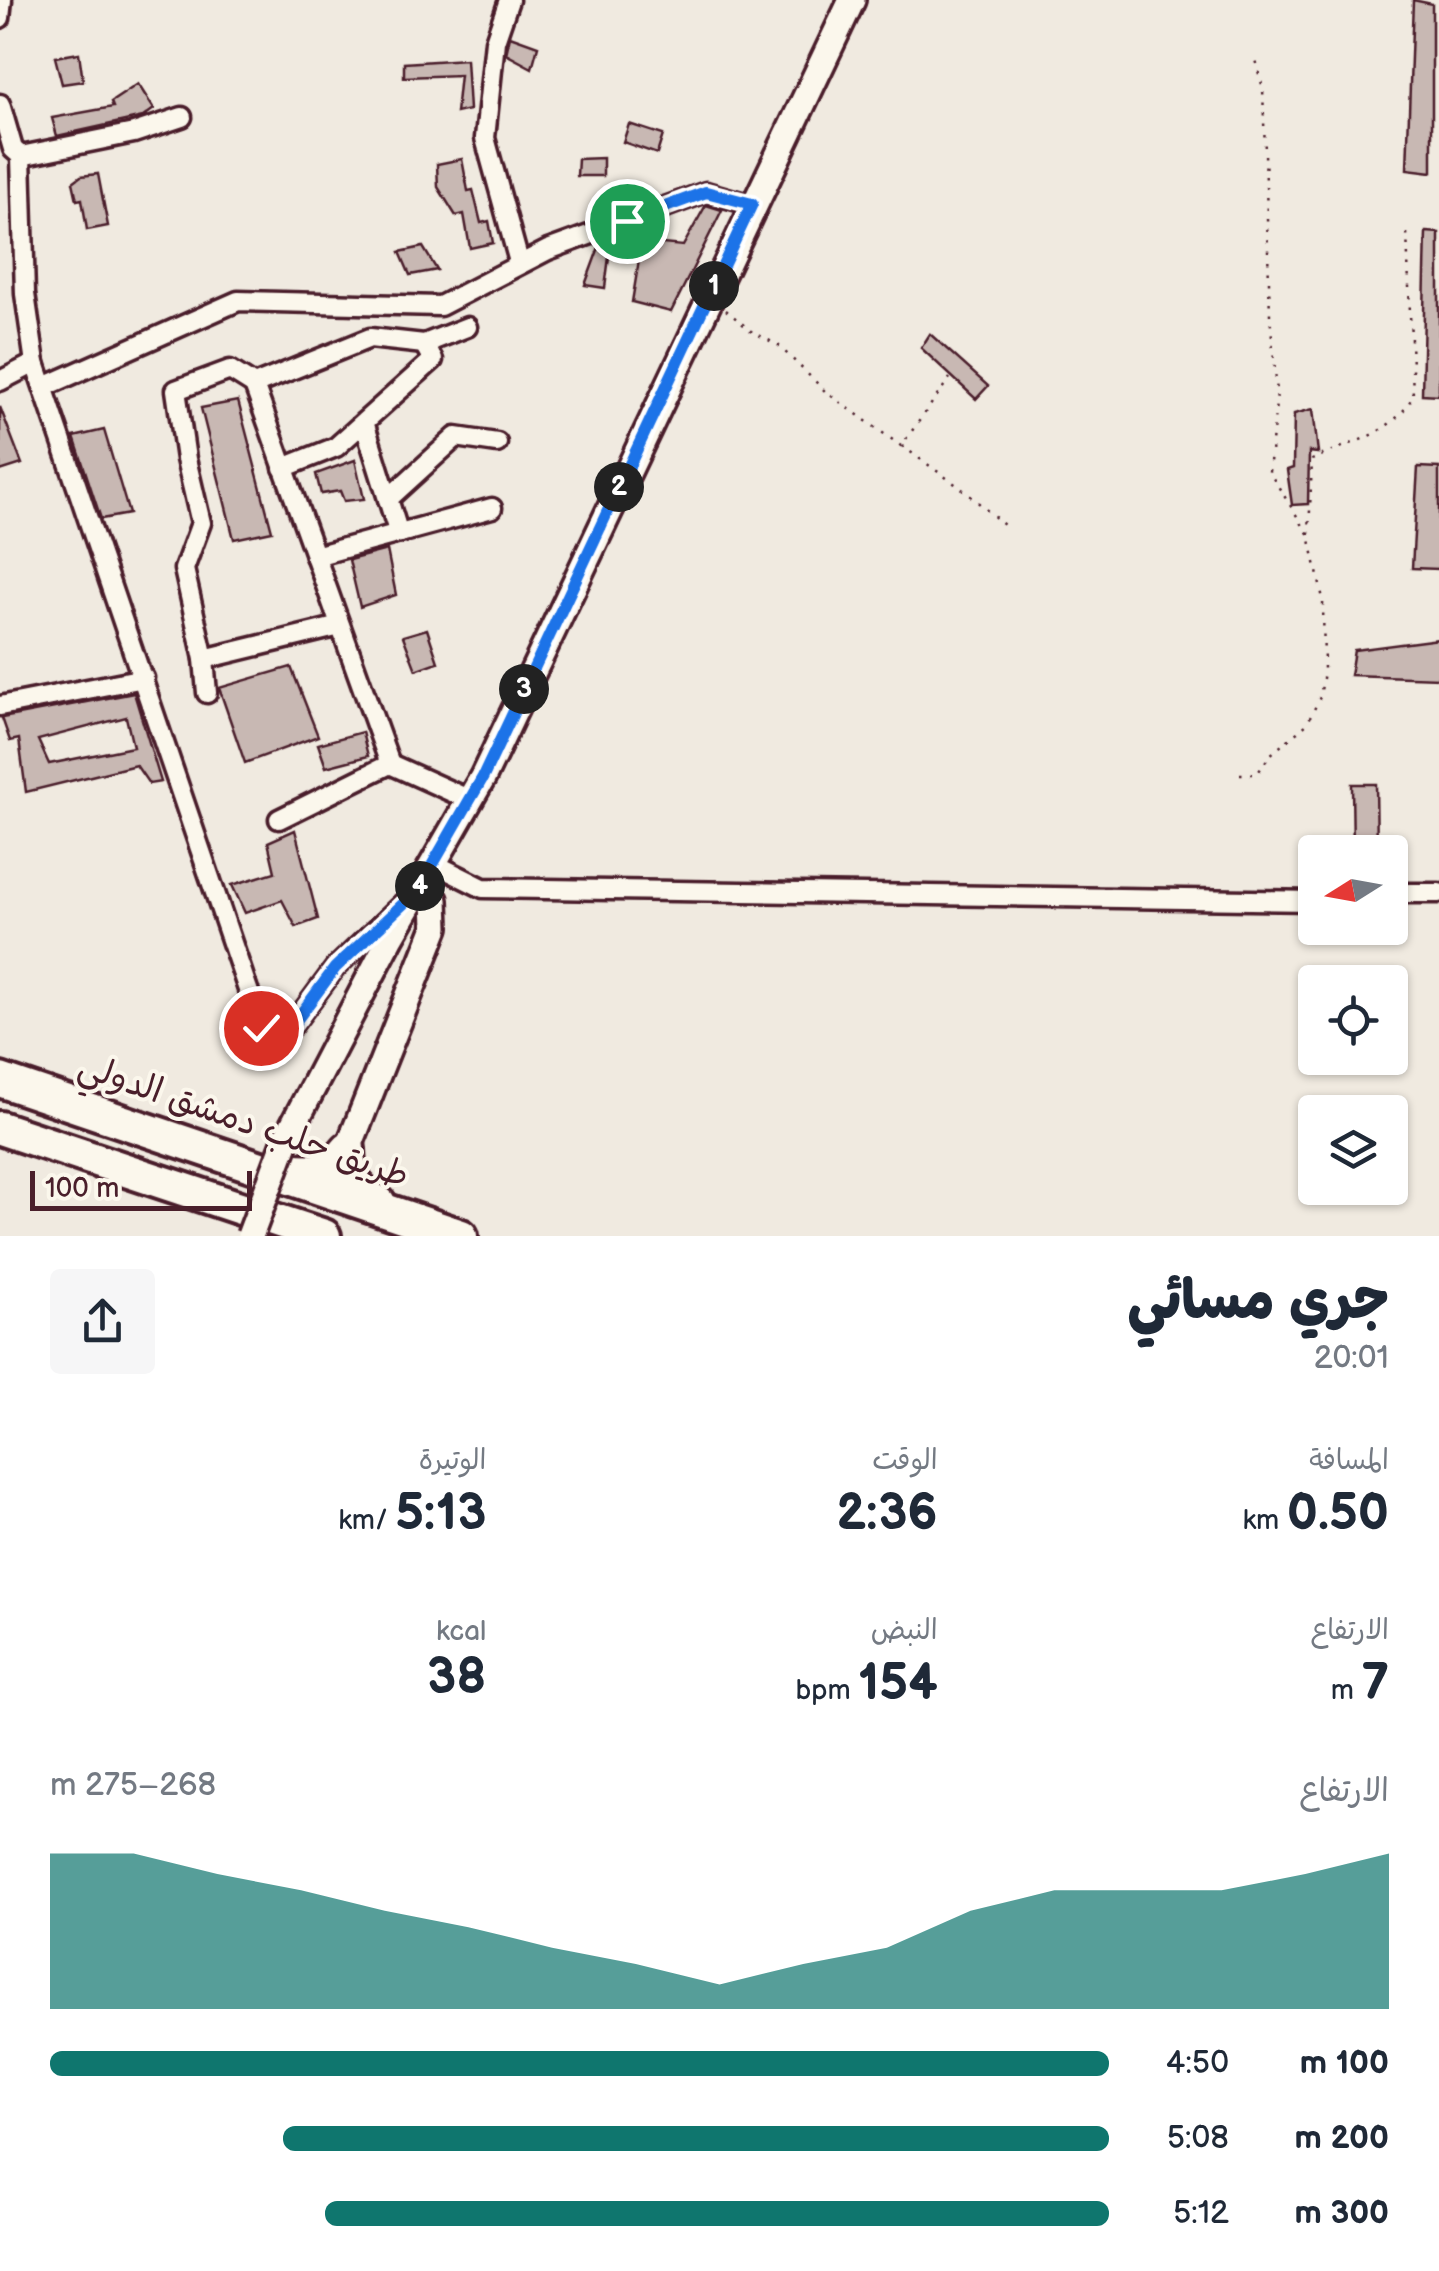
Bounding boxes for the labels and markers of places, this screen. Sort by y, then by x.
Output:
pin [585,179,670,264]
pin: 1 [689,261,739,311]
pin: 2 [594,462,644,512]
pin: 3 [499,664,549,714]
pin: 4 [395,861,445,911]
pin [219,986,304,1071]

